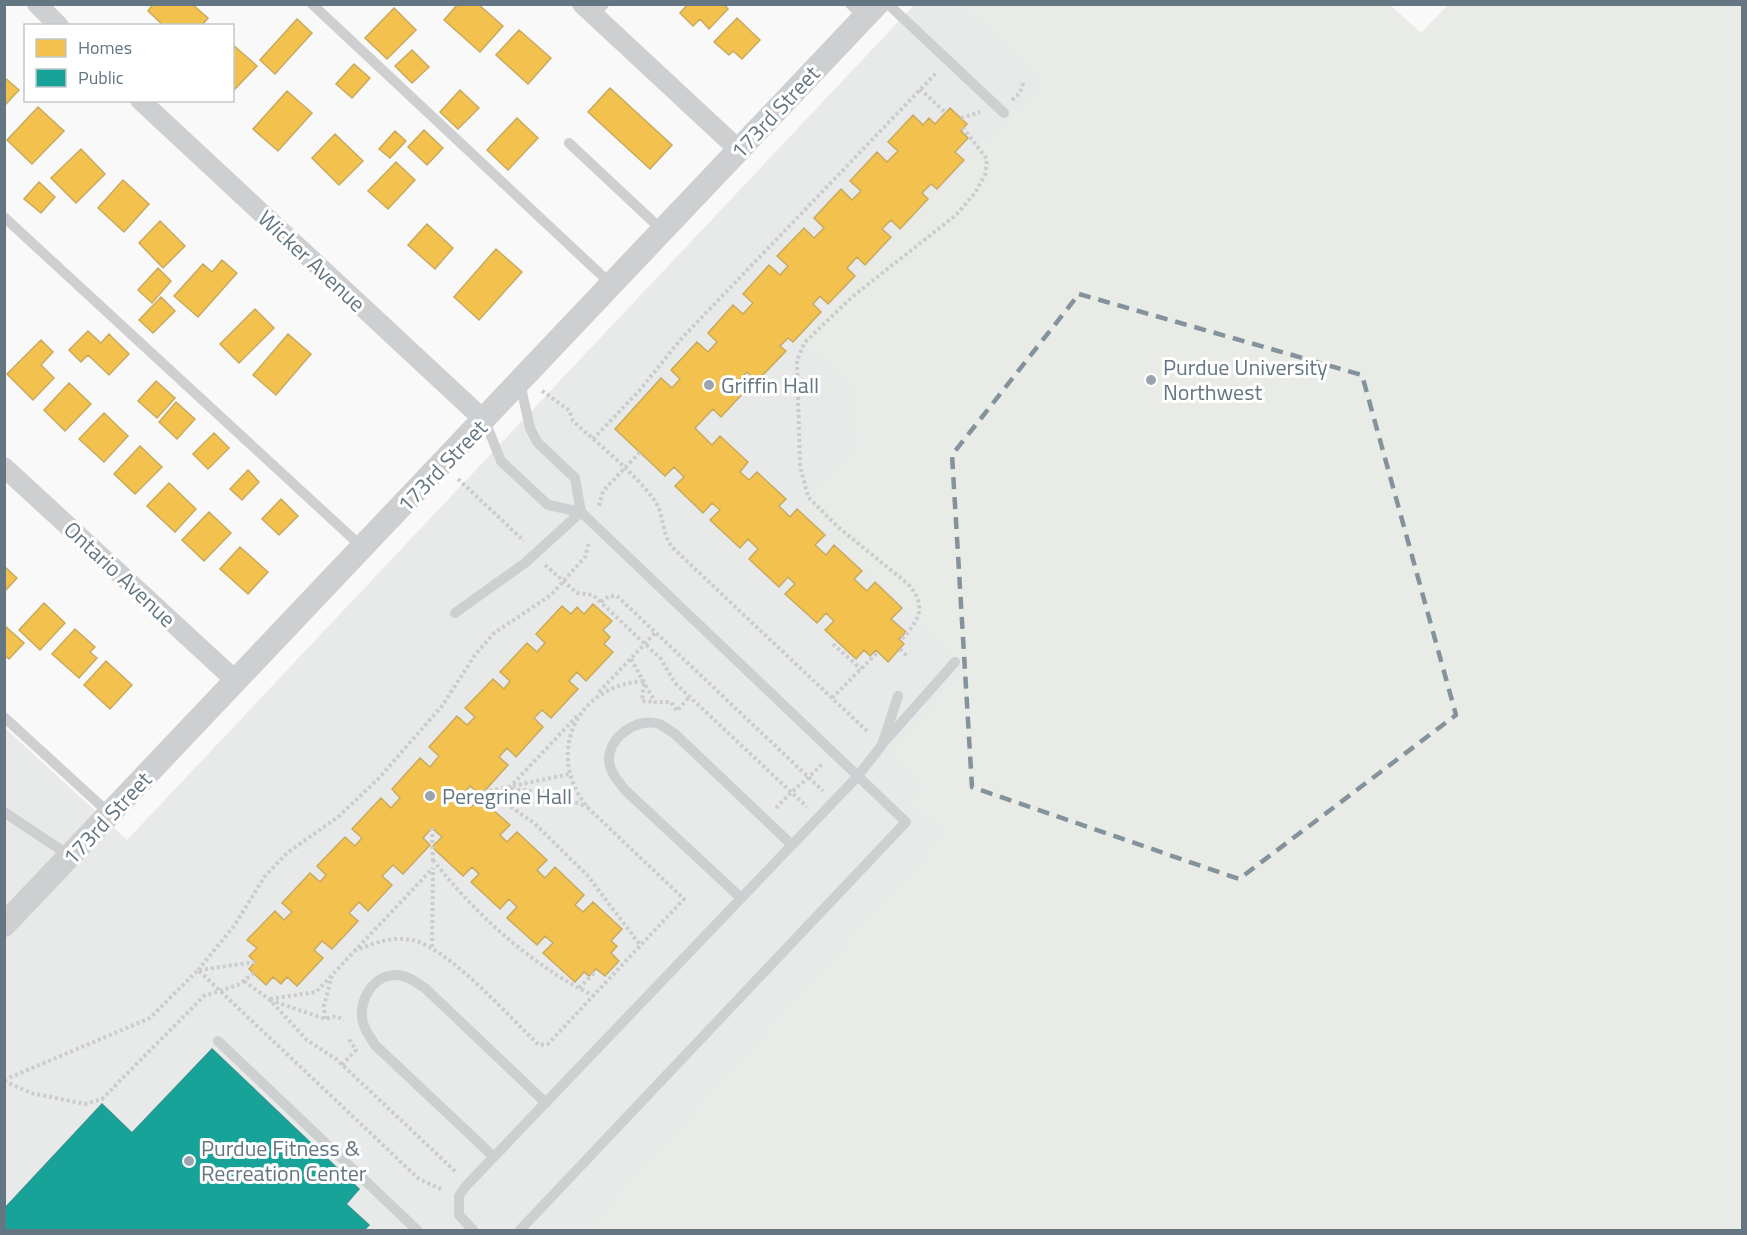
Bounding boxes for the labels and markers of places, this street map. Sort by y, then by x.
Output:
place label: Purdue University Northwest [1163,350,1328,409]
place label: Griffin Hall [721,368,819,402]
marker: Purdue University Northwest [1144,373,1158,387]
marker: Griffin Hall [702,378,716,392]
place label: Peregrine Hall [442,779,572,813]
marker: Peregrine Hall [423,789,437,803]
place label: Purdue Fitness & Recreation Center [201,1131,367,1190]
marker: Purdue Fitness & Recreation Center [182,1154,196,1168]

